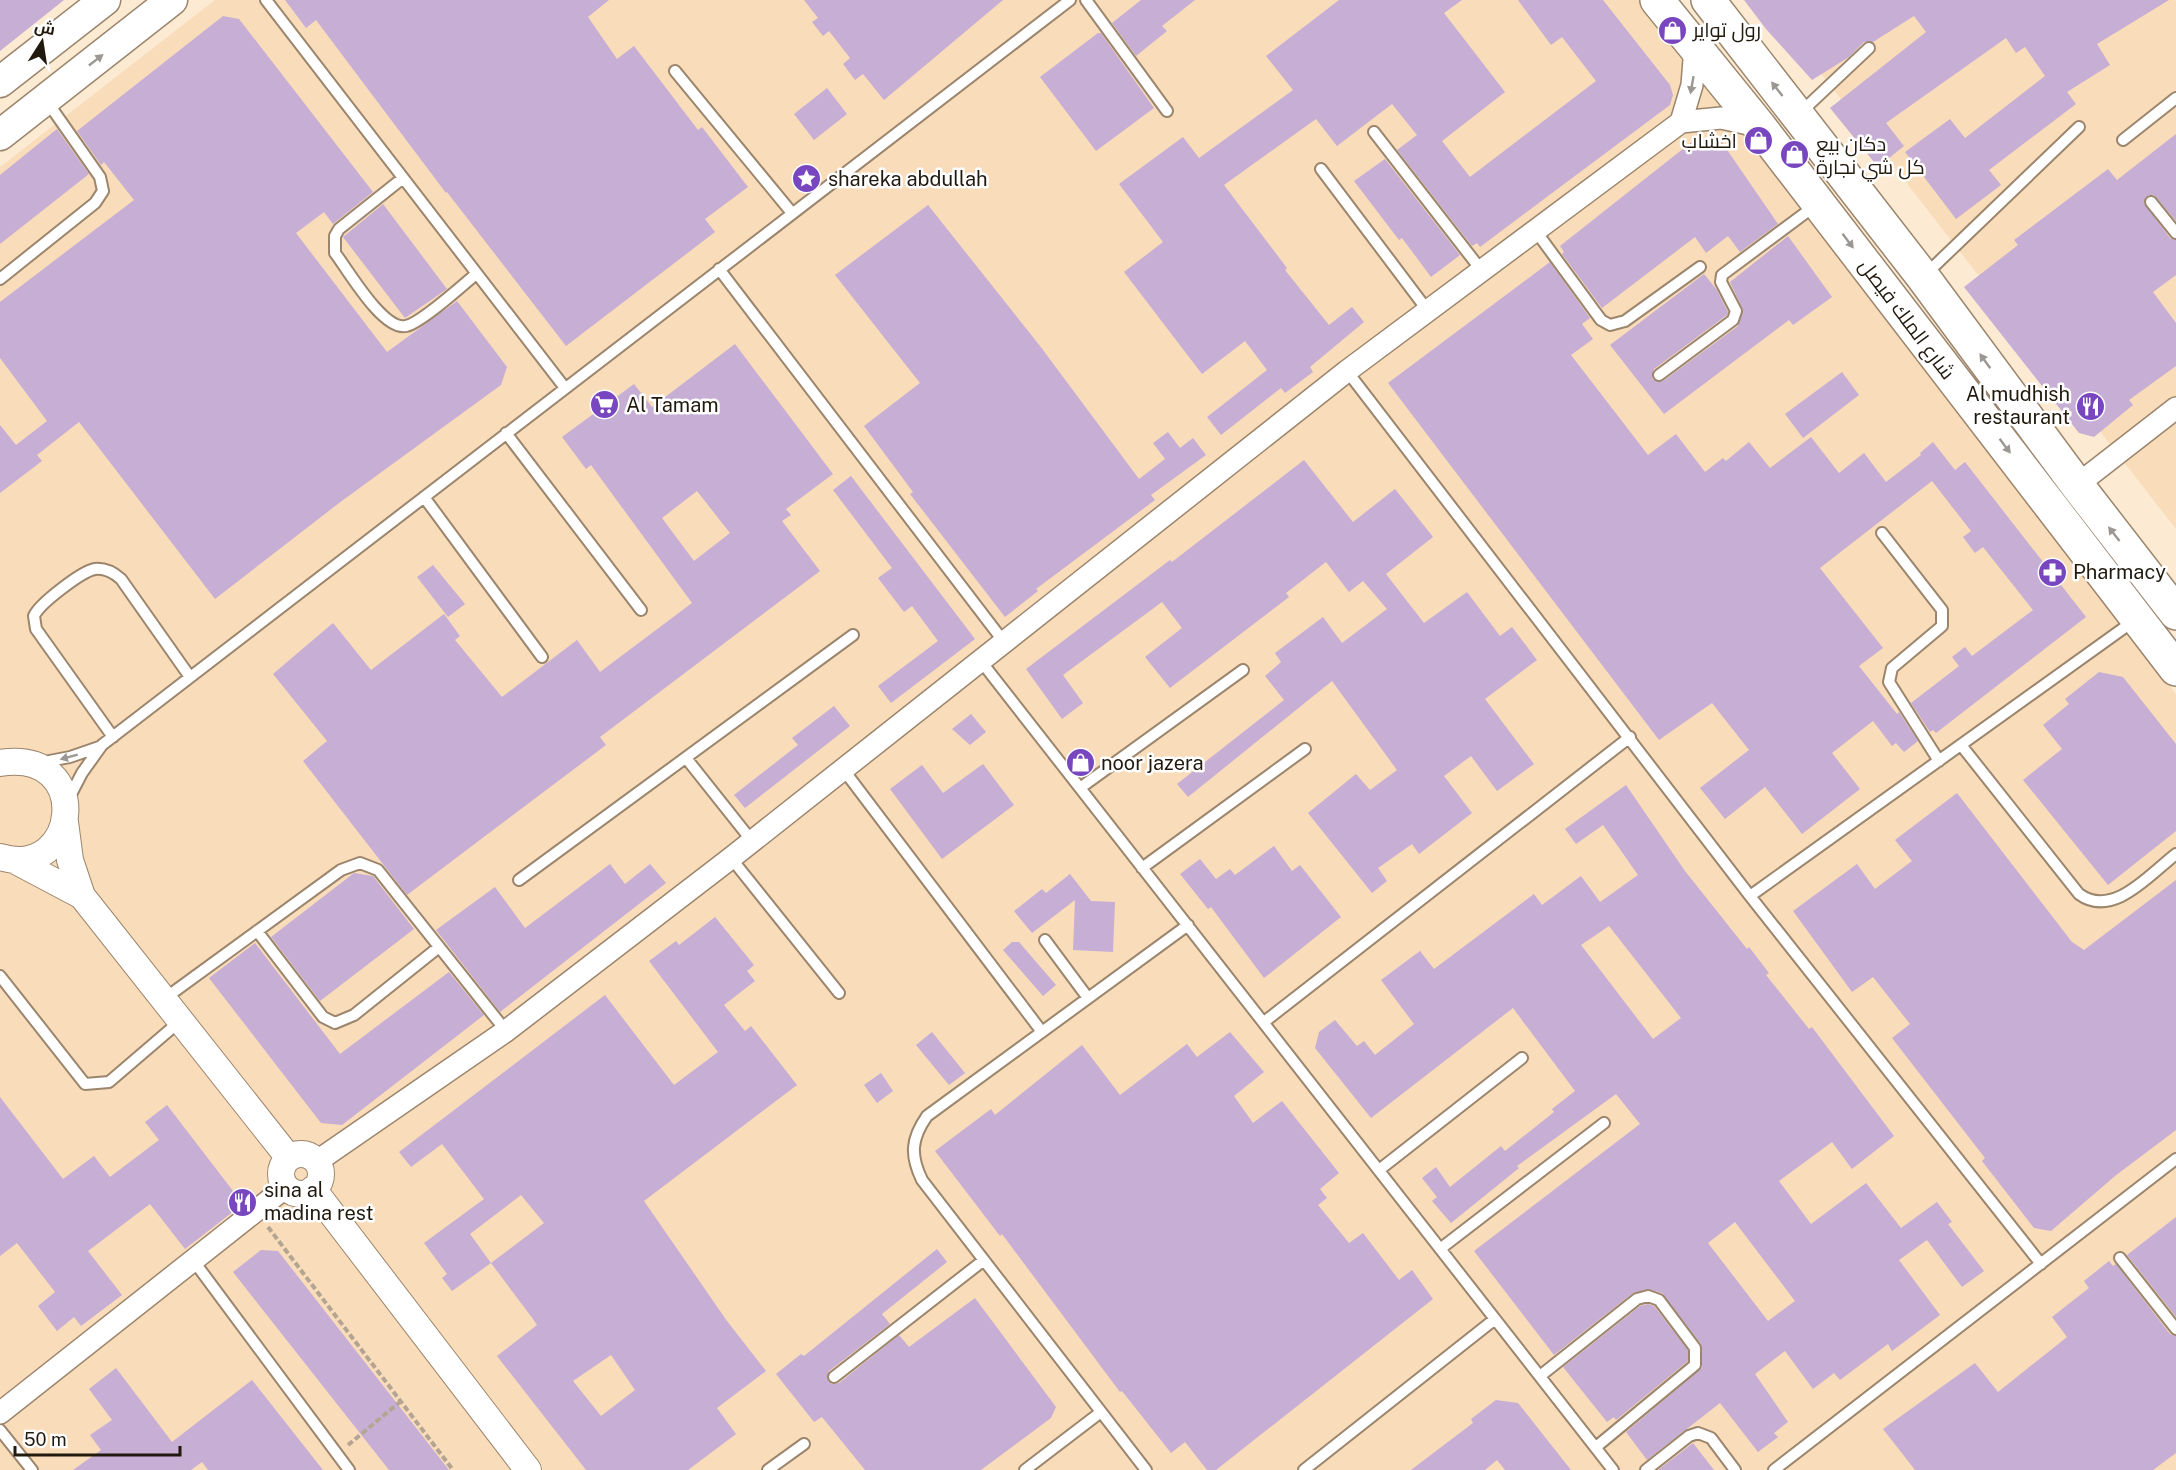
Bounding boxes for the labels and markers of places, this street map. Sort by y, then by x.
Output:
shop icon: رول تواير [1656,14,1688,46]
place label: رول تواير [1692,18,1761,43]
shop icon: اخشاب [1742,125,1774,157]
place label: اخشاب [1682,129,1737,153]
place label: دكان بيع كل شي نجارة [1816,132,1925,182]
shop icon: دكان بيع كل شي نجارة [1779,139,1811,171]
place icon: shareka abdullah [791,163,823,195]
place label: shareka abdullah [828,167,988,191]
place label: Al mudhish restaurant [1966,382,2070,429]
supermarket icon: Al Tamam [589,389,621,421]
restaurant icon: Al mudhish restaurant [2075,390,2107,422]
place label: Al Tamam [626,393,719,417]
pharmacy icon: Pharmacy [2036,556,2068,588]
place label: Pharmacy [2073,560,2166,584]
shop icon: noor jazera [1064,747,1096,779]
place label: noor jazera [1101,751,1204,775]
place label: sina al madina rest [264,1178,374,1225]
restaurant icon: sina al madina rest [227,1186,259,1218]

